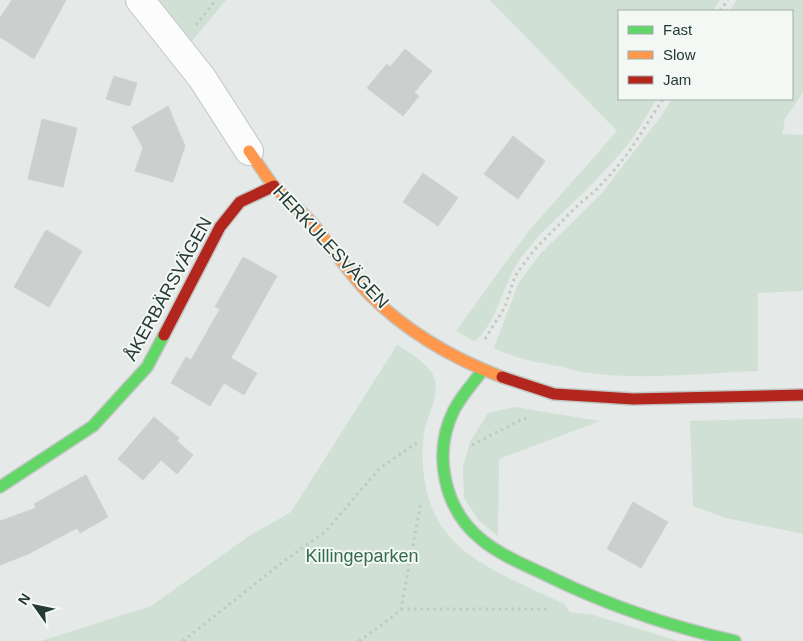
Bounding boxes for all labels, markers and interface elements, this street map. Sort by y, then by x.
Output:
legend [618,10,793,100]
text: Fast [663,21,693,38]
text: Slow [663,46,696,63]
text: Jam [663,71,691,88]
street label: HERKULESVÄGEN [269,182,393,312]
street label: ÅKERBÄRSVÄGEN [120,214,216,364]
park label: Killingeparken [305,546,419,566]
north arrow [10,581,60,631]
text: N [15,590,34,608]

